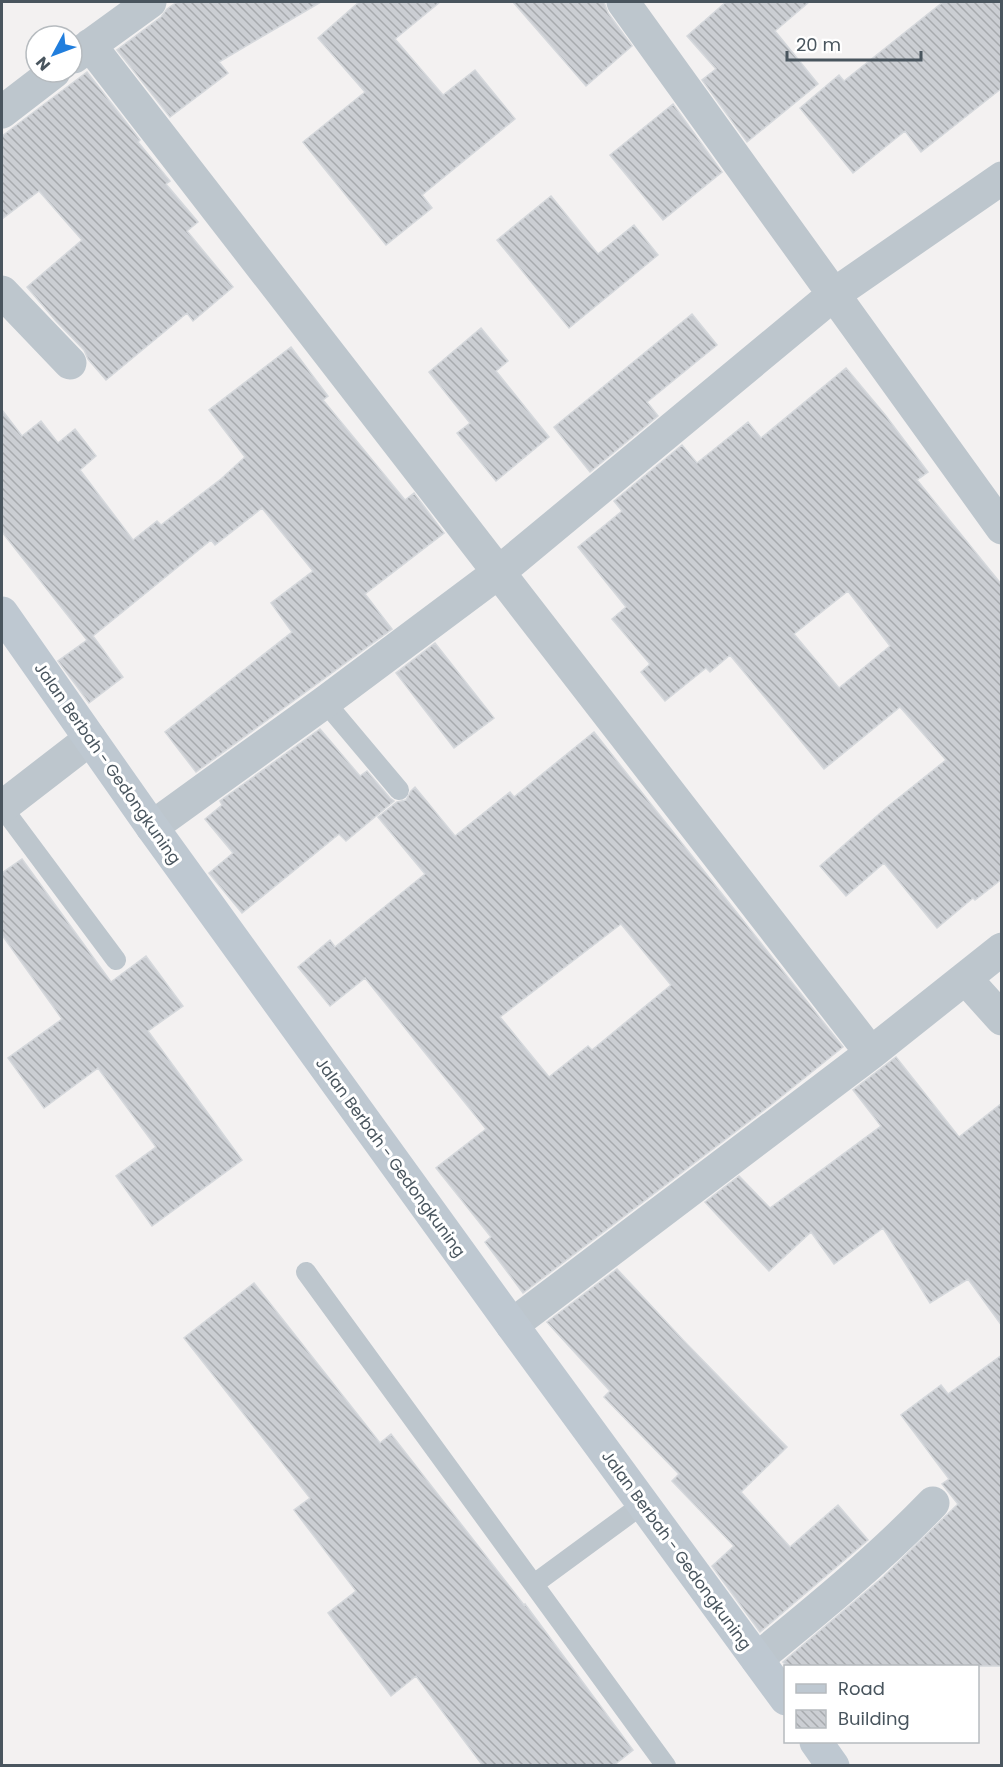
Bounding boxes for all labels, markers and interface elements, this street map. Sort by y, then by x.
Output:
north arrow [24,24,84,84]
scale bar [787,24,920,62]
text: 20 m [796,32,841,57]
text: N [30,51,56,76]
street label: Jalan Berbah - Gedongkuning [29,658,186,869]
street label: Jalan Berbah - Gedongkuning [310,1053,471,1262]
street label: Jalan Berbah - Gedongkuning [596,1446,757,1655]
legend [784,1665,979,1743]
text: Road [838,1676,885,1701]
text: Building [838,1706,910,1731]

